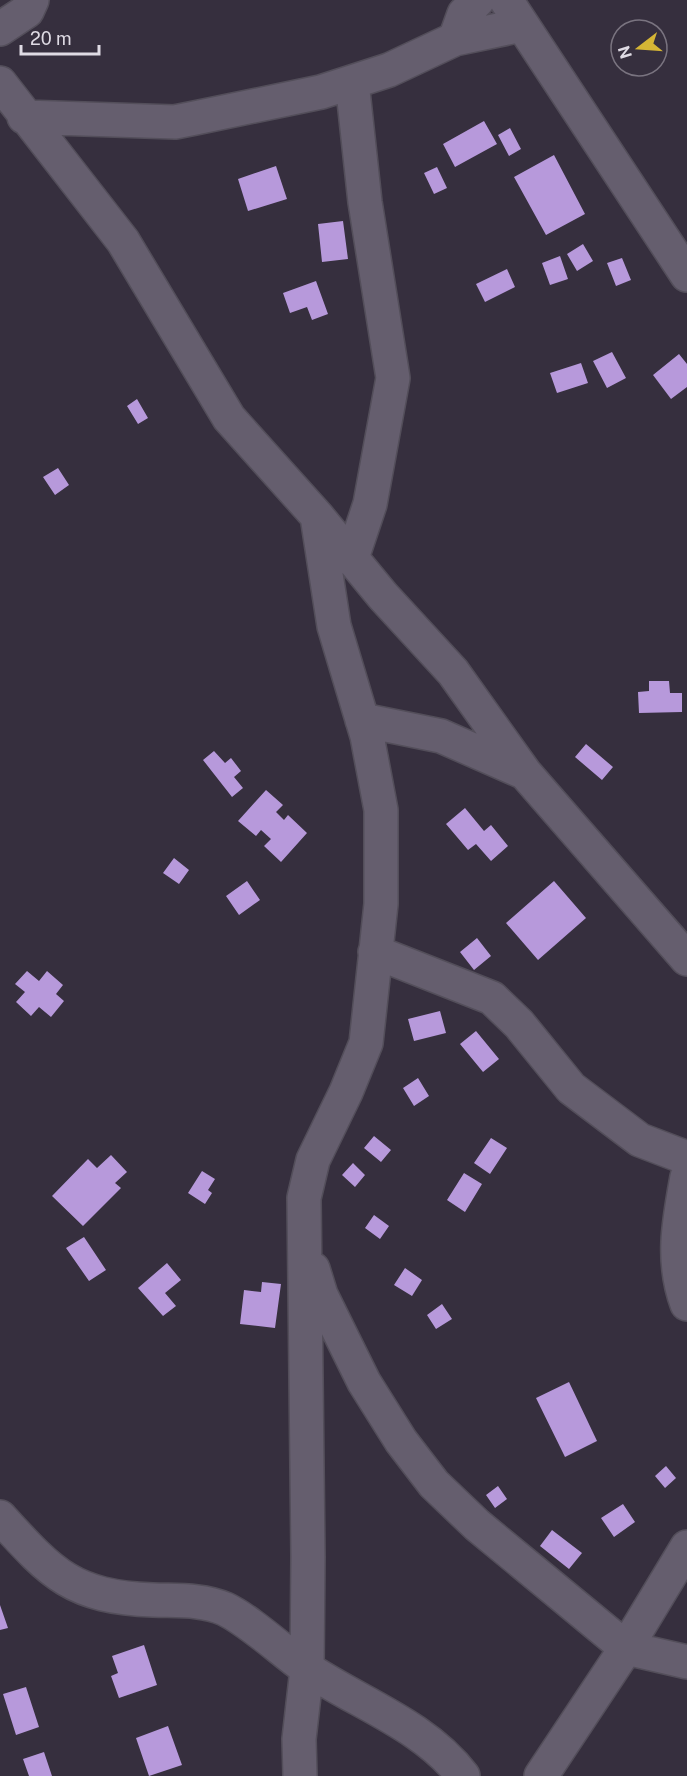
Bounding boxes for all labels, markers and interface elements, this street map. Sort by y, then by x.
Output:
scale bar [21,18,99,56]
north arrow [609,18,669,78]
text: 20 m [30,28,72,49]
text: N [614,43,636,61]

